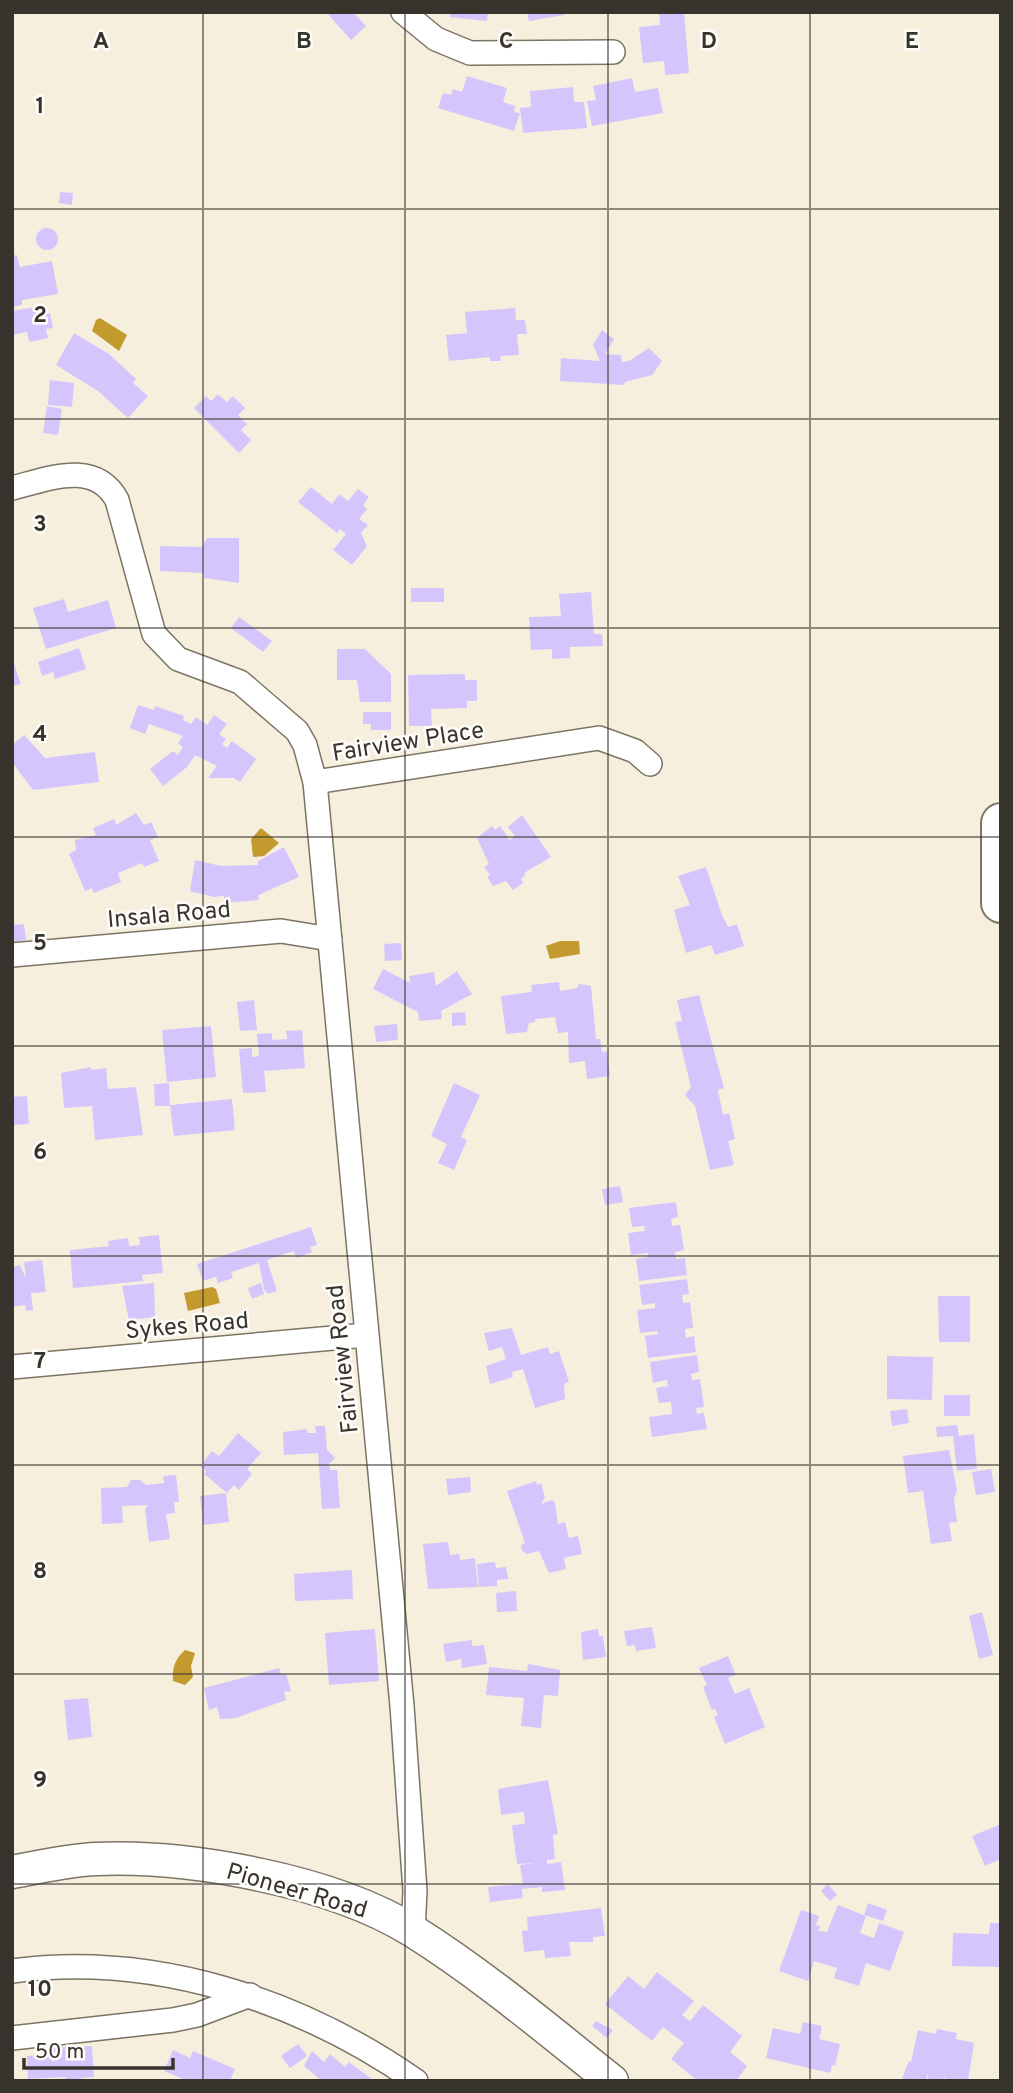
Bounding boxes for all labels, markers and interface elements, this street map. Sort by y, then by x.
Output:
text: A [93,28,109,57]
text: B [296,28,312,57]
text: C [499,28,513,57]
text: D [701,28,717,57]
text: E [905,28,919,57]
text: 1 [35,93,45,122]
text: 2 [33,302,47,331]
text: 3 [33,511,47,540]
street label: Fairview Place [330,716,486,770]
text: 4 [33,721,47,750]
street label: Insala Road [106,896,232,936]
text: 5 [33,930,47,959]
text: 6 [33,1139,47,1168]
street label: Fairview Road [321,1283,367,1435]
street label: Sykes Road [124,1307,250,1347]
text: 7 [34,1348,46,1377]
text: 8 [33,1558,47,1587]
text: 9 [33,1767,47,1796]
street label: Pioneer Road [222,1857,370,1926]
text: 10 [28,1976,52,2005]
scale bar [24,2026,173,2070]
text: 50 m [35,2039,84,2066]

